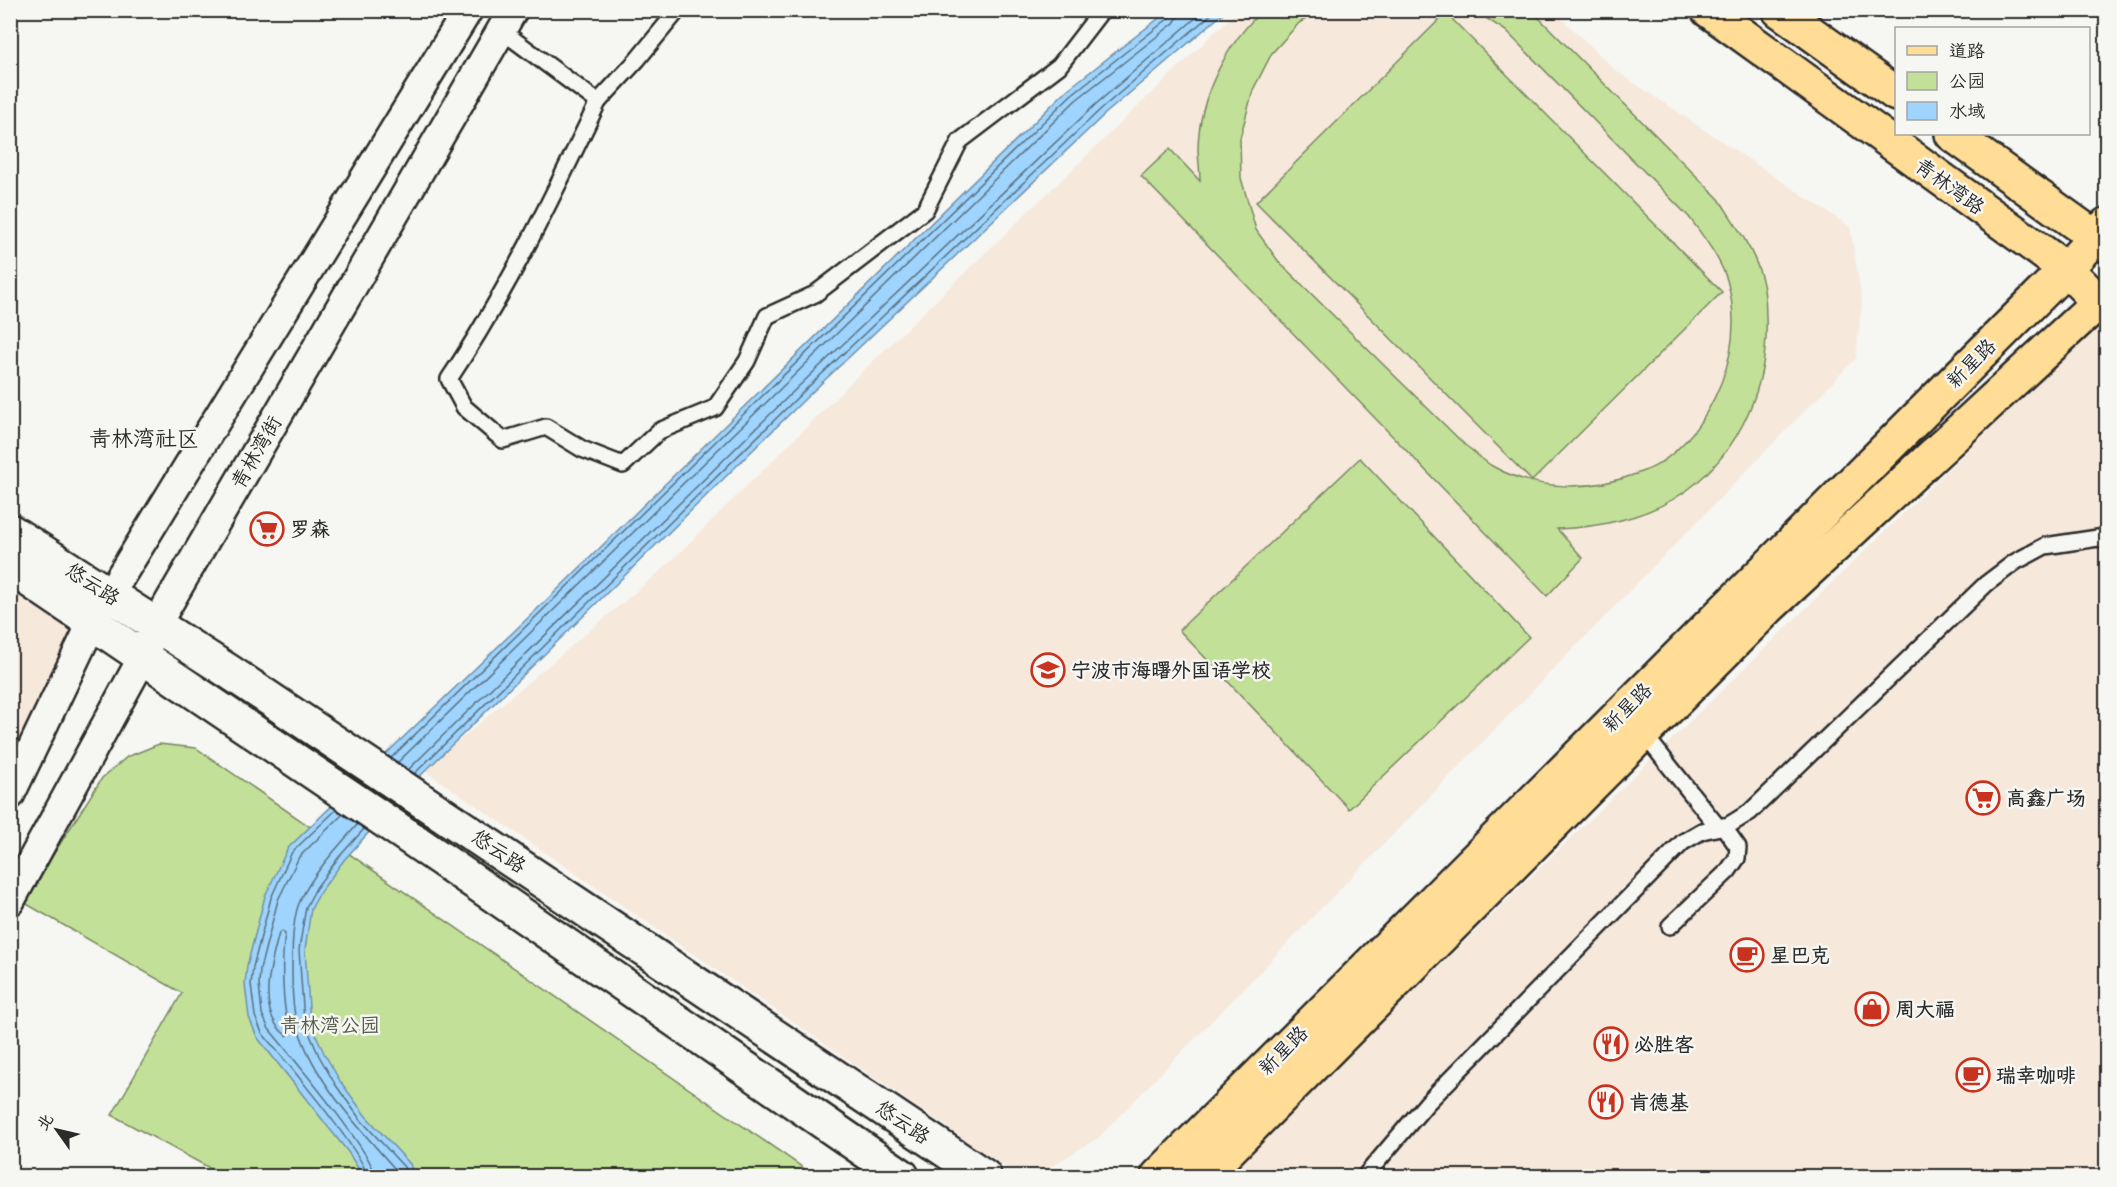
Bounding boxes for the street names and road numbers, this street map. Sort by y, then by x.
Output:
street label: 青林湾路 [1910,151,1991,221]
street label: 新星路 [1940,331,2002,393]
street label: 青林湾街 [224,410,287,493]
street label: 悠云路 [61,556,127,612]
street label: 新星路 [1596,675,1658,737]
street label: 悠云路 [467,823,533,879]
street label: 新星路 [1252,1018,1314,1080]
street label: 悠云路 [871,1094,937,1150]

